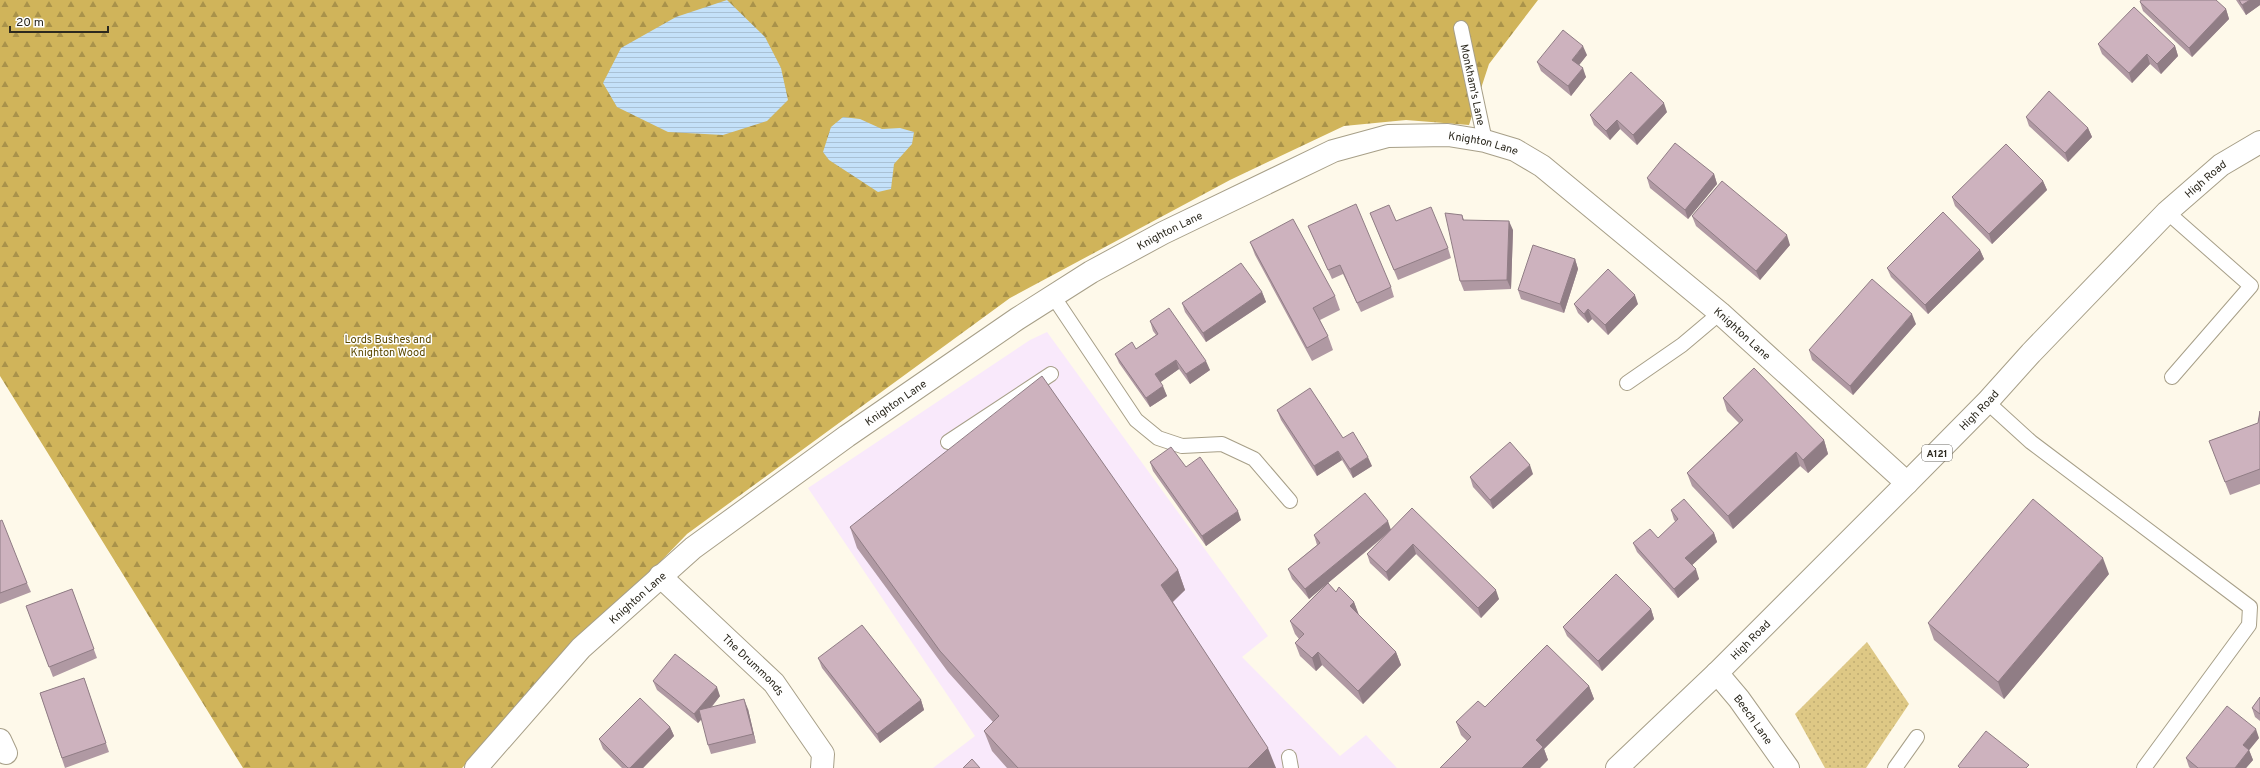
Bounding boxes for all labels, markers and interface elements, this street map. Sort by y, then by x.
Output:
scale bar [10,8,108,34]
text: 20 m [16,15,44,31]
street label: Monkham's Lane [1457,43,1488,127]
street label: Knighton Lane [1447,129,1521,159]
street label: High Road [2182,157,2229,201]
street label: Knighton Lane [1135,209,1205,254]
street label: Knighton Lane [1711,305,1773,363]
park label: Lords Bushes and Knighton Wood [344,333,432,360]
street label: Knighton Lane [863,377,930,430]
street label: High Road [1957,388,2002,434]
road number: A121 [1922,445,1952,461]
street label: Knighton Lane [607,569,670,628]
street label: High Road [1728,617,1774,663]
street label: The Drummonds [719,632,787,699]
street label: Beech Lane [1730,692,1775,748]

